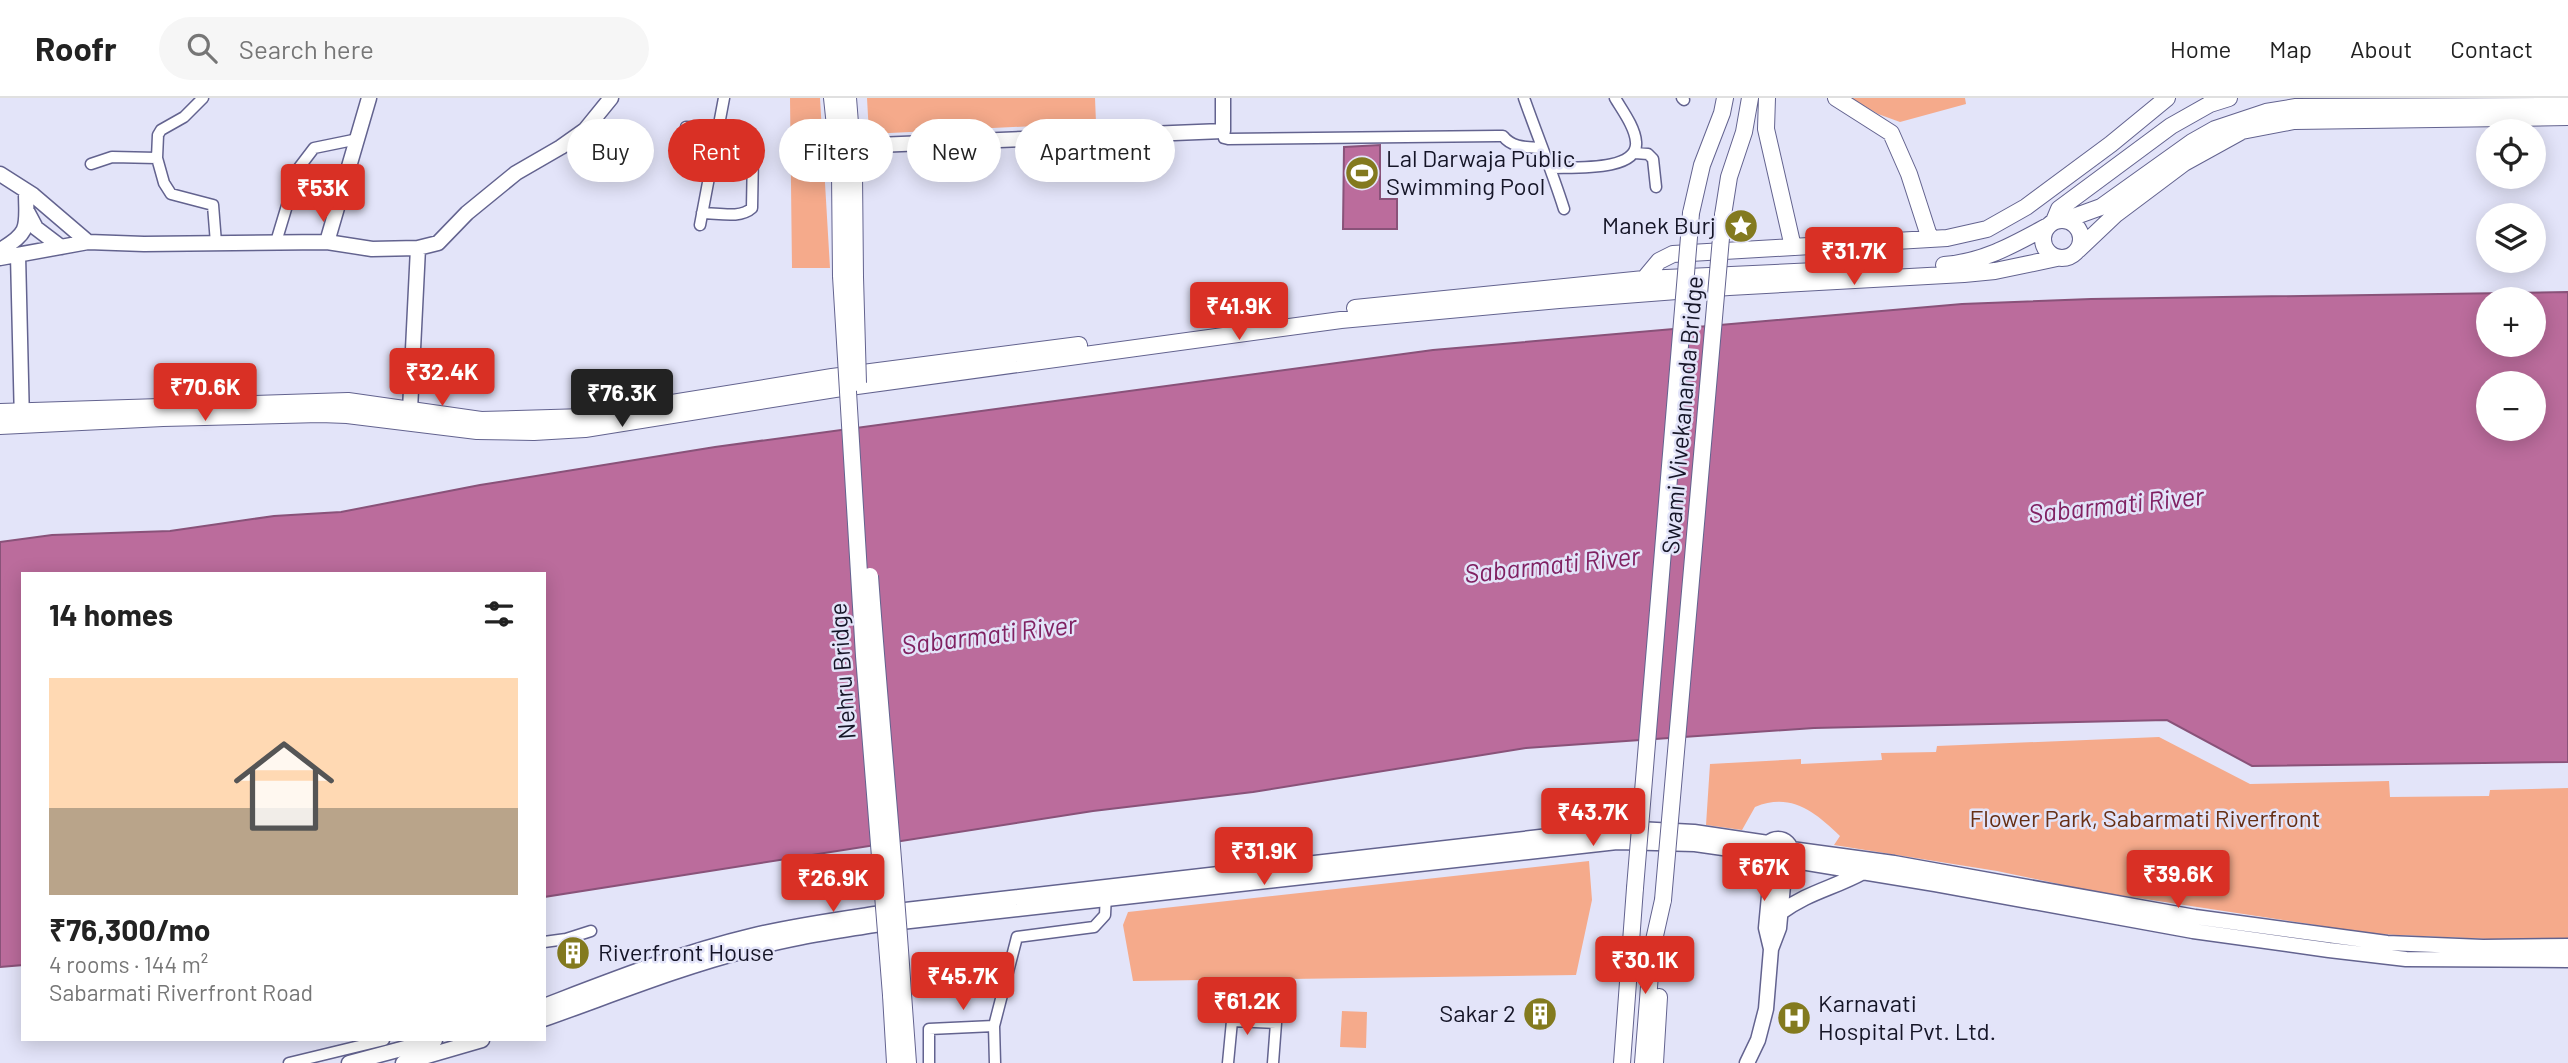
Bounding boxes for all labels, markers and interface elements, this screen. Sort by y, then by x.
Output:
search box [159,17,649,80]
text: Roofr [35,28,117,68]
icon: search [183,29,221,67]
text: Search here [239,33,374,64]
text: Home [2170,34,2231,63]
text: Map [2269,34,2312,63]
text: About [2350,34,2412,63]
text: Contact [2450,34,2533,63]
chip: Buy [567,119,654,182]
chip: Rent [668,119,765,182]
chip: Filters [779,119,893,182]
chip: New [907,119,1001,182]
chip: Apartment [1015,119,1175,182]
map controls [2476,119,2546,441]
button: locate [2476,119,2546,189]
place label: Lal Darwaja Public Swimming Pool [1386,143,1575,200]
sports icon: Lal Darwaja Public Swimming Pool [1343,154,1381,192]
pin: ₹53K [282,164,364,224]
text: ₹53K [297,173,349,201]
button: layers [2476,203,2546,273]
place icon: Manek Burj [1722,207,1760,245]
place label: Manek Burj [1602,210,1716,239]
pin: ₹31.7K [1797,228,1911,287]
text: ₹31.7K [1821,236,1887,264]
street label: Swami Vivekananda Bridge [1655,275,1708,555]
pin: ₹41.9K [1182,282,1296,342]
button: + [2476,287,2546,357]
text: ₹41.9K [1206,291,1272,319]
pin: ₹32.4K [385,348,499,408]
text: ₹32.4K [406,357,478,385]
pin: ₹70.6K [148,364,262,423]
pin: ₹76.3K [565,370,679,429]
button: − [2476,371,2546,441]
text: ₹70.6K [170,372,240,400]
text: ₹76.3K [587,378,657,406]
water label: Sabarmati River [2026,479,2206,528]
water label: Sabarmati River [1462,539,1642,588]
icon: filters [480,595,518,633]
text: 14 homes [49,596,173,632]
street label: Nehru Bridge [822,602,861,740]
water label: Sabarmati River [899,607,1079,660]
icon: home [221,723,347,849]
pin: ₹43.7K [1536,788,1650,848]
text: ₹43.7K [1557,797,1629,825]
park label: Flower Park, Sabarmati Riverfront [1970,803,2320,832]
pin: ₹31.9K [1207,828,1321,887]
text: ₹31.9K [1231,836,1297,864]
pin: ₹67K [1723,844,1805,903]
pin: ₹39.6K [2121,850,2235,910]
text: ₹67K [1738,852,1790,880]
pin: ₹26.9K [776,854,890,914]
text: ₹39.6K [2143,859,2213,887]
text: ₹26.9K [797,863,869,891]
text: ₹76,300/mo [49,911,211,947]
building icon: Riverfront House [554,934,592,972]
pin: ₹30.1K [1588,936,1702,996]
place label: Riverfront House [598,937,774,966]
text: ₹30.1K [1611,945,1679,973]
text: 4 rooms · 144 m² [49,950,208,978]
pin: ₹45.7K [906,953,1020,1012]
text: ₹45.7K [927,961,999,989]
text: Sabarmati Riverfront Road [49,978,313,1006]
pin: ₹61.2K [1190,978,1304,1037]
text: ₹61.2K [1214,986,1280,1014]
place label: Karnavati Hospital Pvt. Ltd. [1818,988,1996,1045]
building icon: Sakar 2 [1521,995,1559,1033]
place label: Sakar 2 [1439,998,1516,1027]
hospital icon: Karnavati Hospital Pvt. Ltd. [1775,999,1813,1037]

